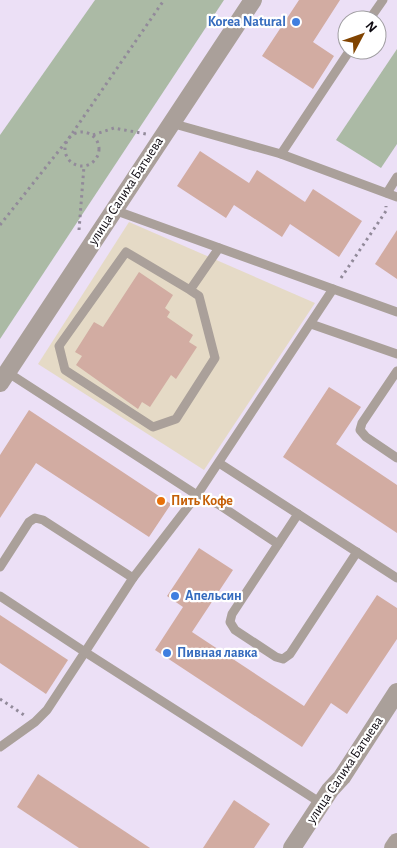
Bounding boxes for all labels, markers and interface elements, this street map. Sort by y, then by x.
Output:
north arrow [337,10,387,60]
place label: Korea Natural [208,15,286,29]
marker: Korea Natural [290,16,302,28]
text: N [363,19,380,35]
street label: улица Салиха Батыева [85,134,166,248]
place label: Пить Кофе [171,494,233,508]
marker: Пить Кофе [155,495,167,507]
place label: Апельсин [185,589,242,603]
marker: Апельсин [169,590,181,602]
place label: Пивная лавка [177,646,258,660]
marker: Пивная лавка [161,647,173,659]
street label: улица Салиха Батыева [304,714,386,827]

